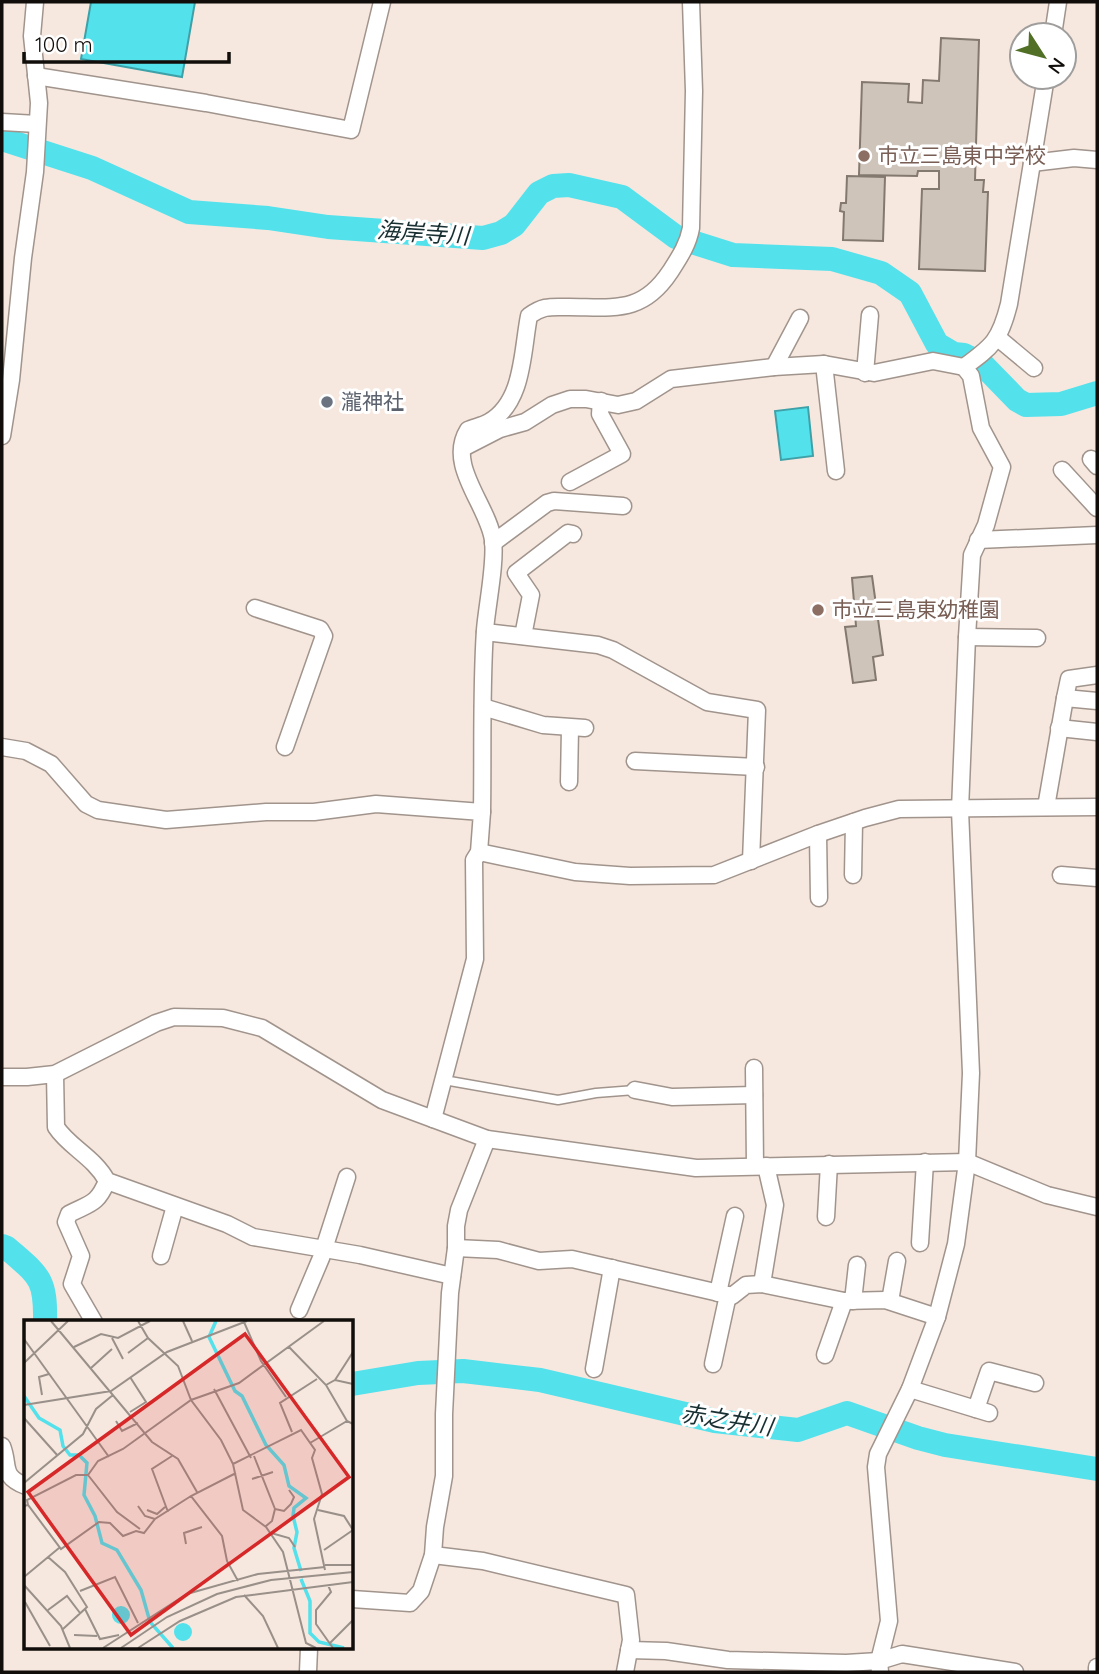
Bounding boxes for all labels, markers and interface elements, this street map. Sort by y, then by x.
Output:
scale bar [24,21,229,65]
north arrow [1008,21,1078,91]
text: 100 m [35,31,93,57]
text: N [1043,53,1071,79]
place label: 市立三島東中学校 [878,142,1046,168]
marker: 市立三島東中学校 [856,148,872,164]
water label: 海岸寺川 [376,215,473,250]
place label: 瀧神社 [341,388,404,414]
marker: 瀧神社 [319,394,335,410]
place label: 市立三島東幼稚園 [832,596,1000,622]
marker: 市立三島東幼稚園 [810,602,826,618]
inset map [24,1320,354,1650]
water label: 赤之井川 [679,1398,778,1441]

